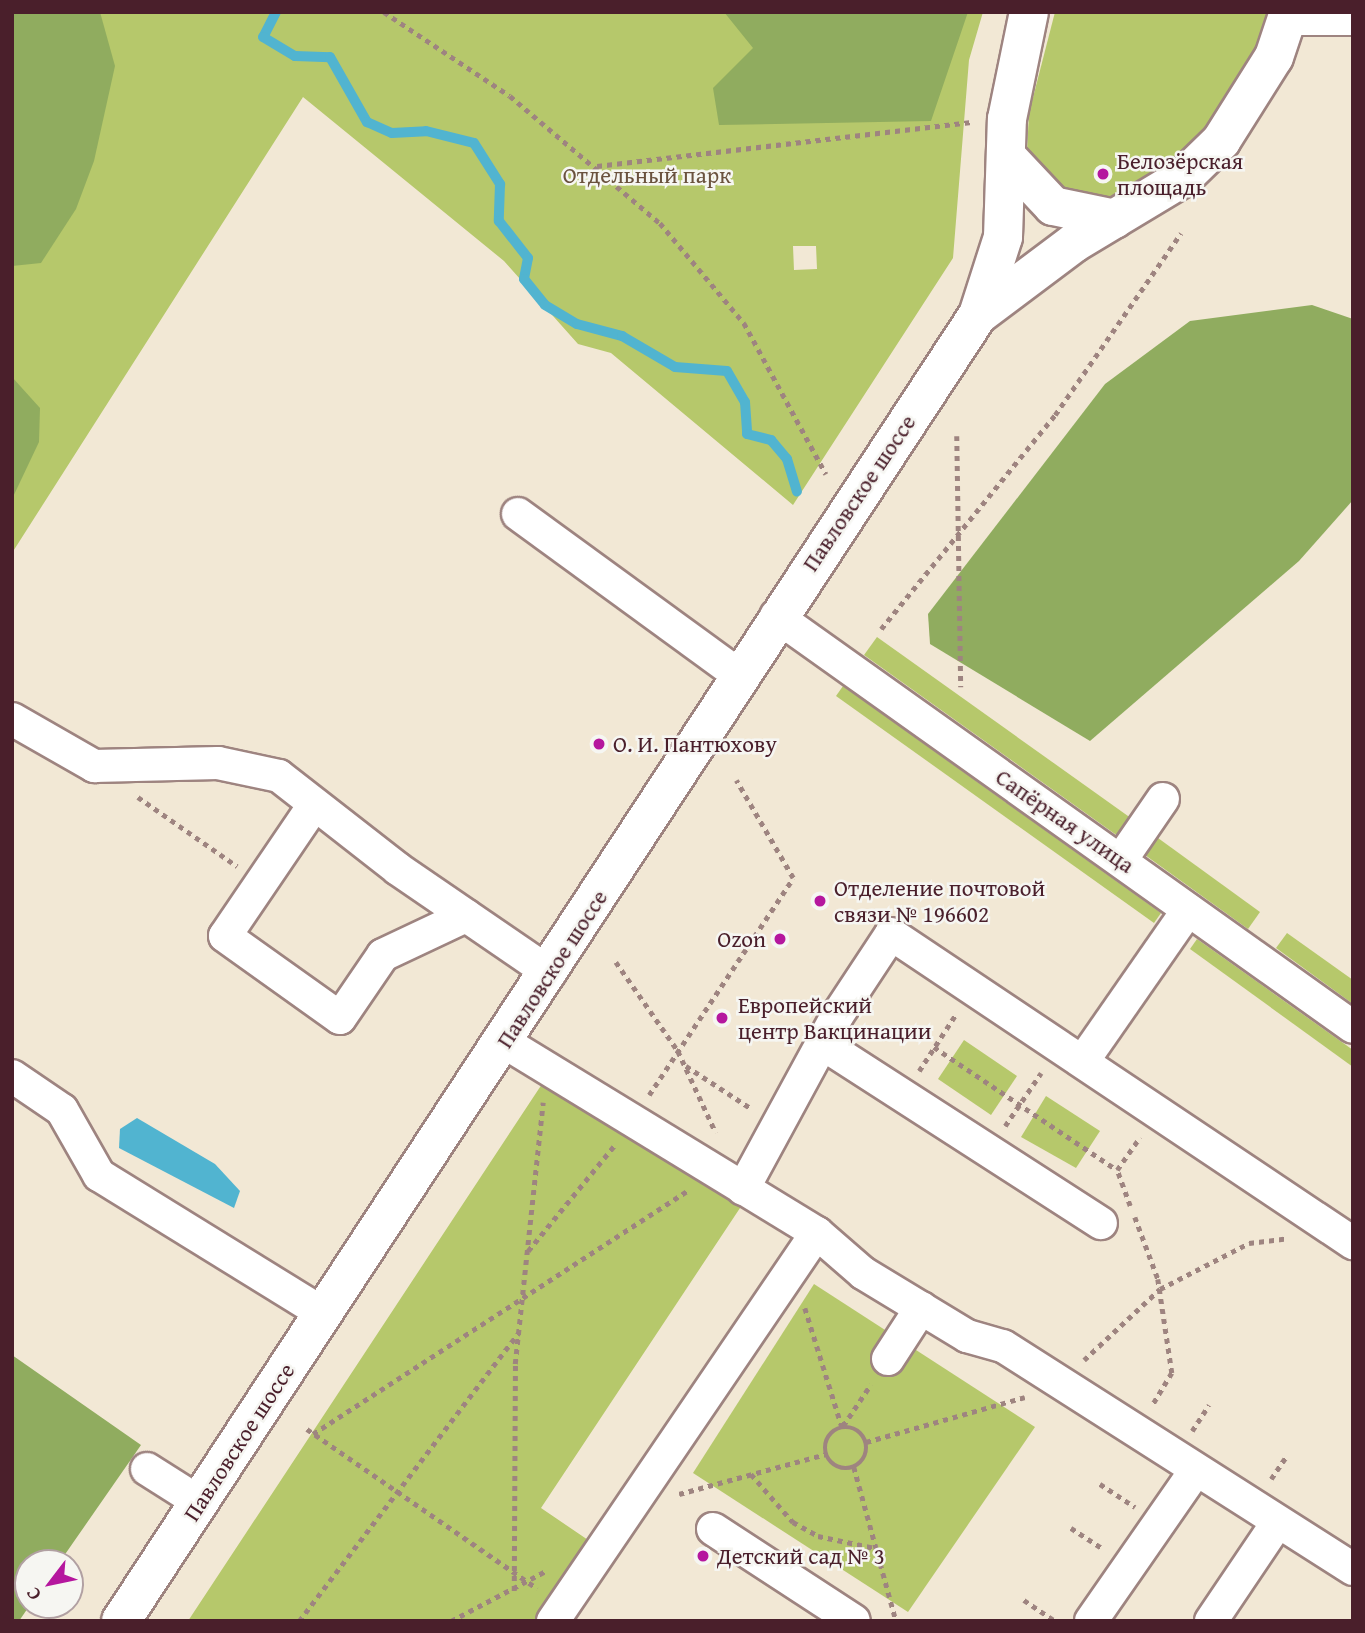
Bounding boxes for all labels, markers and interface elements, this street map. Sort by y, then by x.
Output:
place label: Белозёрская площадь [1117,147,1243,201]
park label: Отдельный парк [563,161,731,189]
marker: Белозёрская площадь [1095,166,1111,182]
street label: Павловское шоссе [796,410,922,576]
place label: О. И. Пантюхову [613,730,777,758]
marker: О. И. Пантюхову [591,736,607,752]
street label: Сапёрная улица [990,763,1140,879]
place label: Отделение почтовой связи № 196602 [834,874,1045,928]
street label: Павловское шоссе [491,885,613,1053]
marker: Отделение почтовой связи № 196602 [812,893,828,909]
place label: Ozon [717,925,766,953]
marker: Ozon [772,931,788,947]
place label: Европейский центр Вакцинации [738,991,931,1045]
marker: Европейский центр Вакцинации [712,1008,732,1028]
street label: Павловское шоссе [178,1358,300,1526]
place label: Детский сад № 3 [717,1542,885,1570]
marker: Детский сад № 3 [695,1548,711,1564]
north arrow [14,1549,84,1619]
text: С [18,1582,48,1606]

